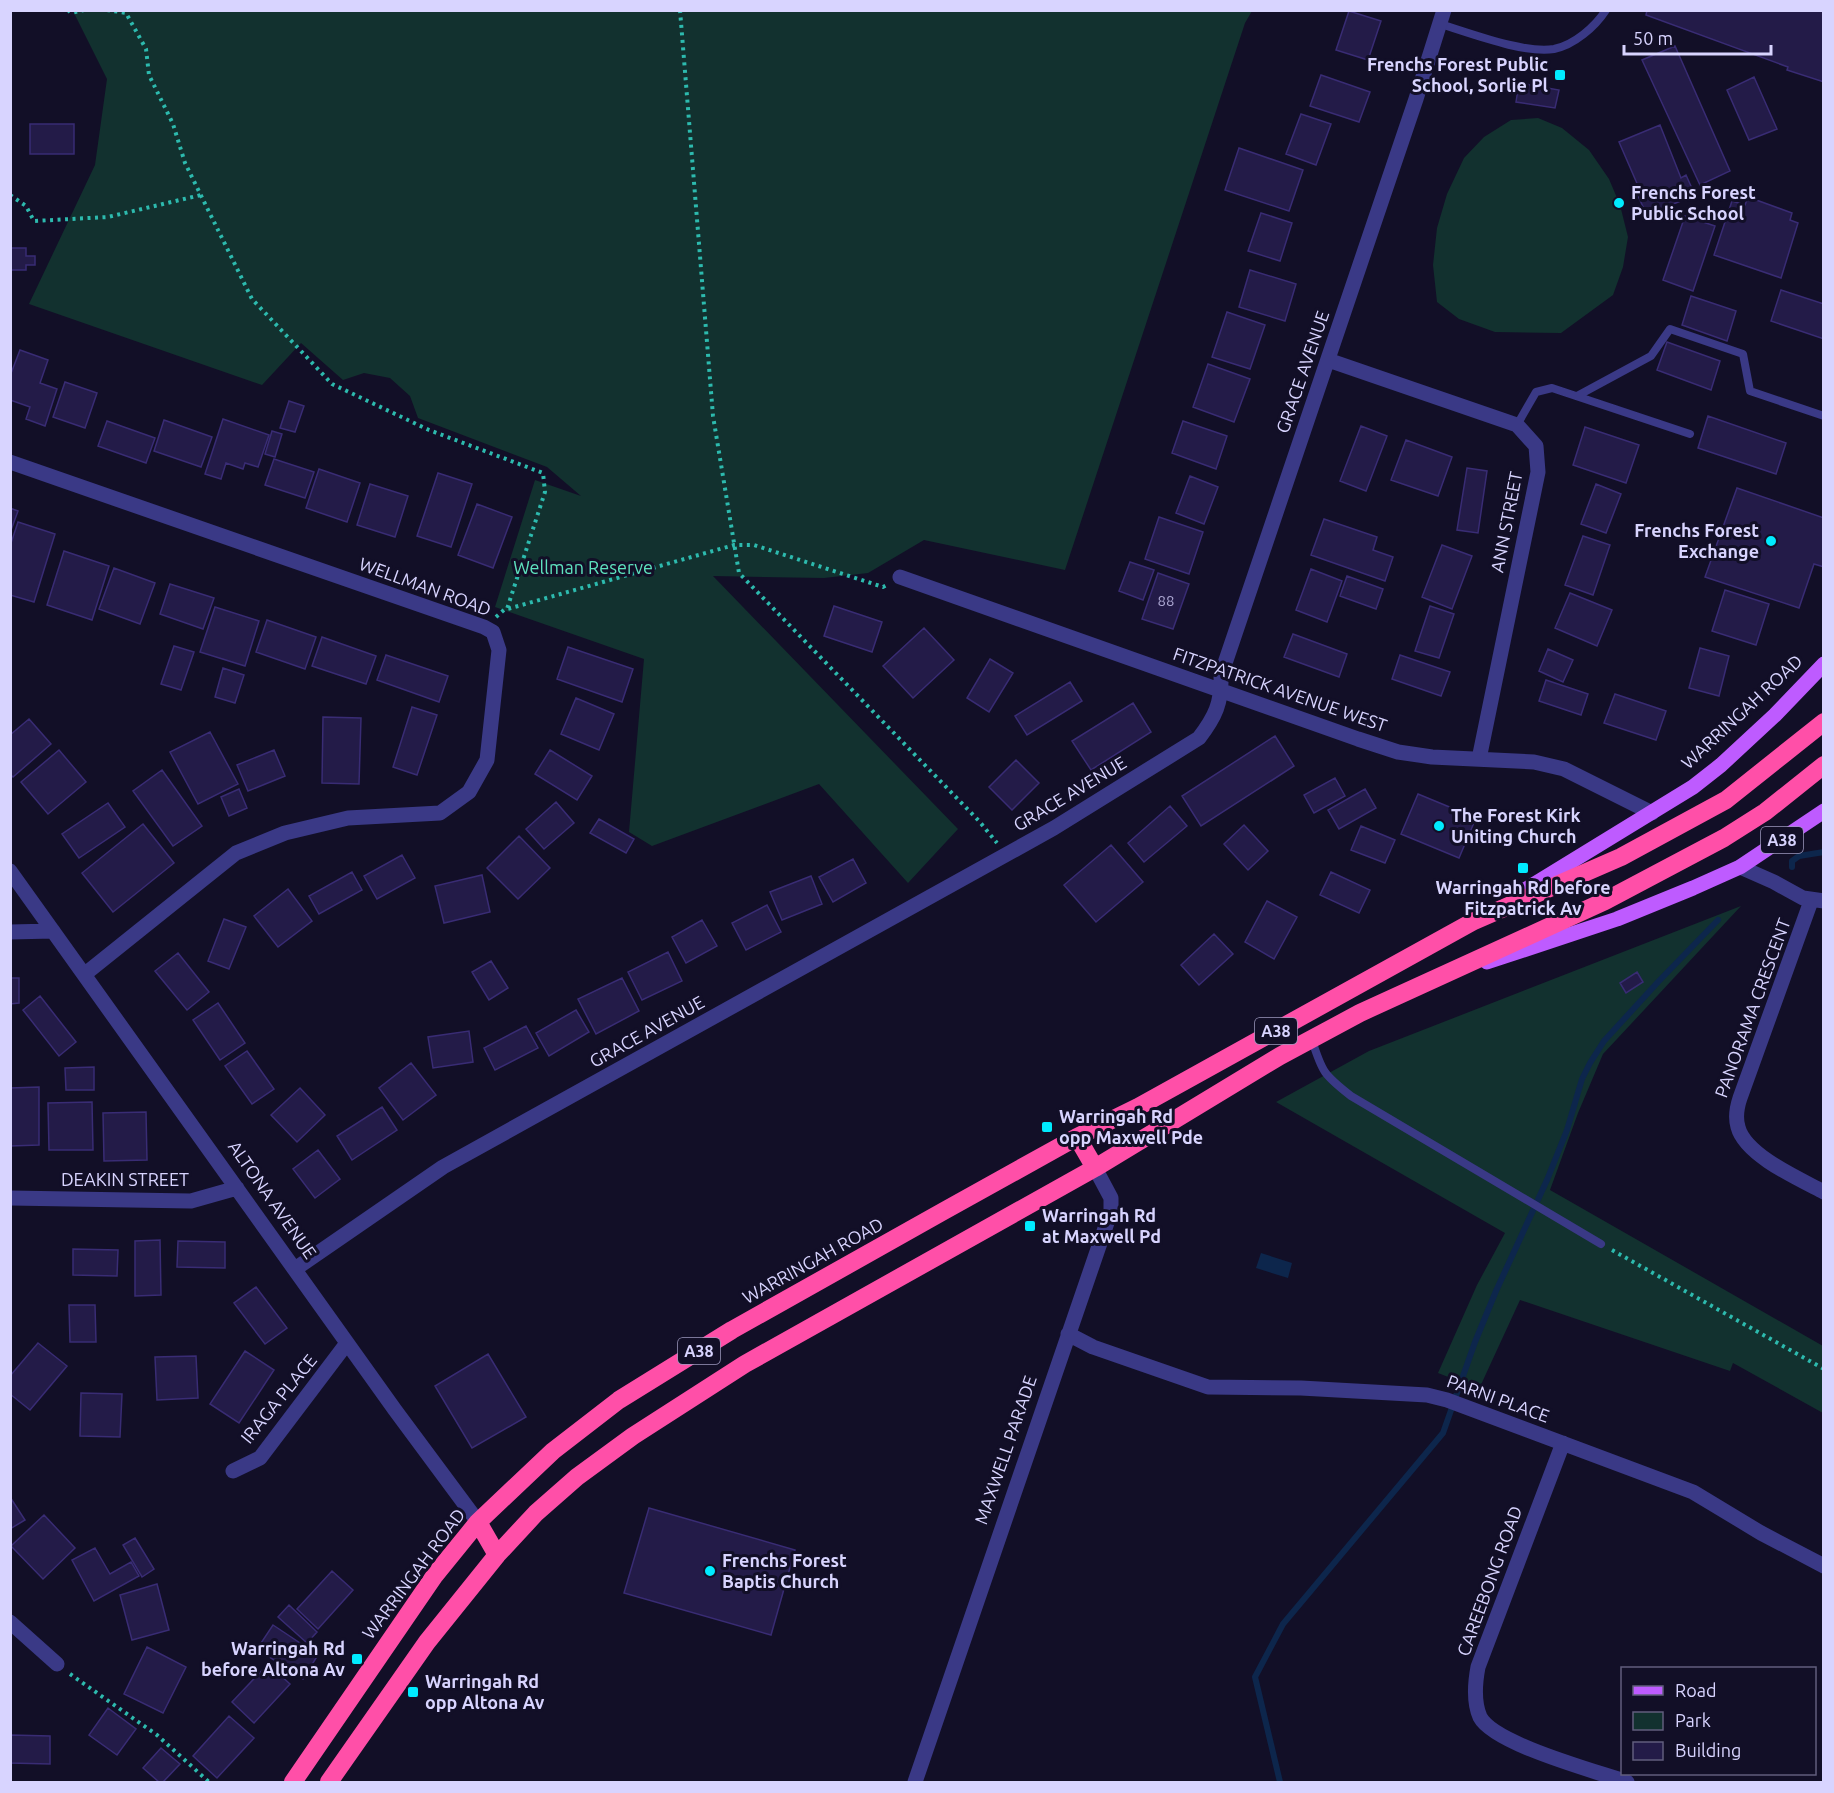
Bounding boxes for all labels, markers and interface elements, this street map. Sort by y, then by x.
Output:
scale bar [1624,18,1771,56]
text: 50 m [1633,28,1673,48]
place label: Frenchs Forest Public School, Sorlie Pl [1367,54,1549,95]
marker: Frenchs Forest Public School, Sorlie Pl [1553,68,1567,82]
place label: Frenchs Forest Public School [1631,182,1756,223]
marker: Frenchs Forest Public School [1612,196,1626,210]
street label: GRACE AVENUE [1272,308,1332,435]
street label: ANN STREET [1486,470,1526,574]
place label: Frenchs Forest Exchange [1634,520,1759,561]
marker: Frenchs Forest Exchange [1764,534,1778,548]
street label: WELLMAN ROAD [357,553,494,619]
park label: Wellman Reserve [513,557,653,577]
house number: 88 [1158,592,1174,609]
street label: FITZPATRICK AVENUE WEST [1171,643,1390,735]
street label: WARRINGAH ROAD [1677,650,1806,772]
street label: GRACE AVENUE [1009,752,1129,835]
place label: The Forest Kirk Uniting Church [1451,805,1581,846]
marker: The Forest Kirk Uniting Church [1432,819,1446,833]
road number: A38 [1761,827,1803,853]
marker: Warringah Rd before Fitzpatrick Av [1516,861,1530,875]
place label: Warringah Rd before Fitzpatrick Av [1435,877,1611,918]
street label: PANORAMA CRESCENT [1710,915,1794,1100]
street label: GRACE AVENUE [586,991,707,1071]
road number: A38 [1255,1018,1297,1044]
place label: Warringah Rd opp Maxwell Pde [1059,1106,1203,1147]
marker: Warringah Rd opp Maxwell Pde [1040,1120,1054,1134]
street label: ALTONA AVENUE [225,1137,321,1262]
street label: DEAKIN STREET [61,1169,189,1189]
place label: Warringah Rd at Maxwell Pd [1042,1205,1161,1246]
street label: WARRINGAH ROAD [739,1213,886,1307]
marker: Warringah Rd at Maxwell Pd [1023,1219,1037,1233]
road number: A38 [678,1338,720,1364]
street label: IRAGA PLACE [236,1350,320,1447]
street label: PARNI PLACE [1444,1370,1552,1426]
street label: MAXWELL PARADE [970,1373,1040,1527]
street label: CAREEBONG ROAD [1453,1503,1526,1658]
street label: WARRINGAH ROAD [358,1504,469,1642]
place label: Frenchs Forest Baptis Church [722,1550,847,1591]
marker: Frenchs Forest Baptis Church [703,1564,717,1578]
place label: Warringah Rd before Altona Av [201,1638,345,1679]
marker: Warringah Rd before Altona Av [350,1652,364,1666]
legend [1621,1667,1816,1775]
place label: Warringah Rd opp Altona Av [425,1671,545,1712]
text: Road [1675,1680,1717,1700]
marker: Warringah Rd opp Altona Av [406,1685,420,1699]
text: Park [1675,1710,1711,1730]
text: Building [1675,1740,1741,1760]

